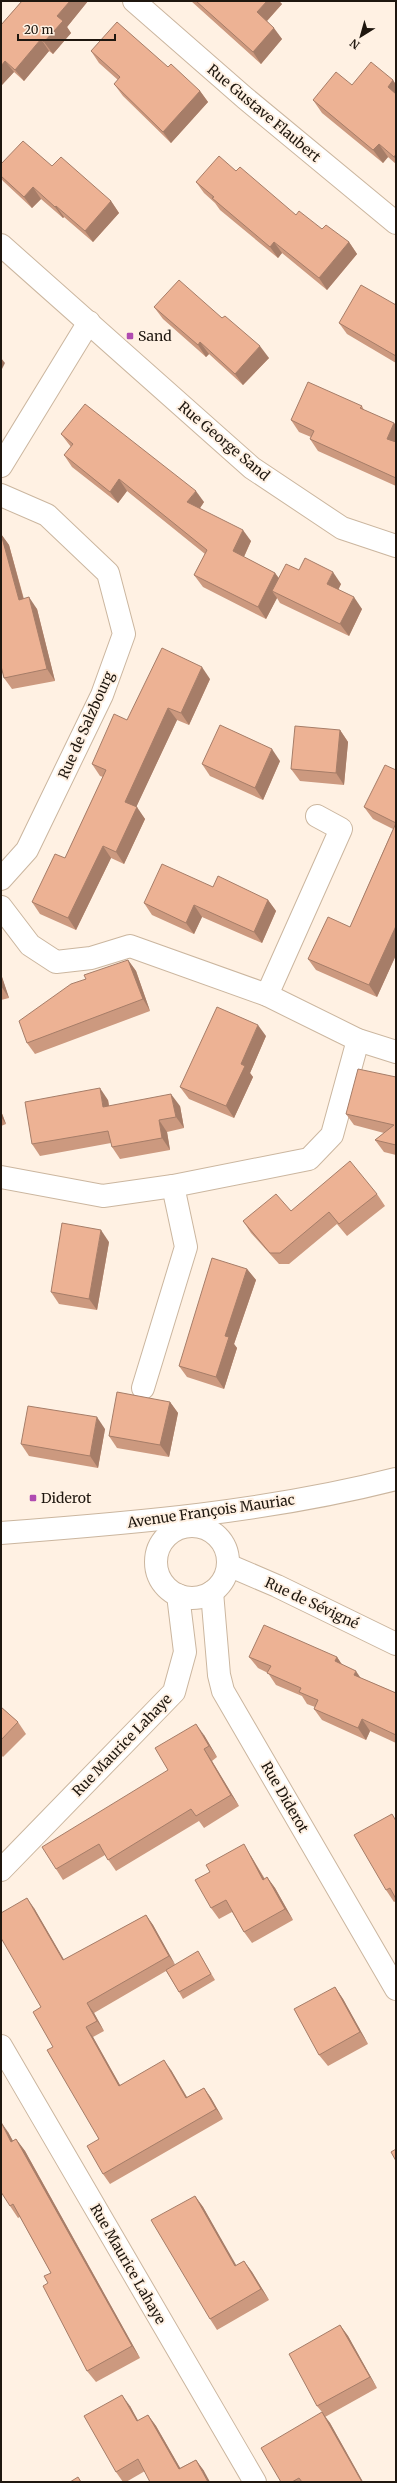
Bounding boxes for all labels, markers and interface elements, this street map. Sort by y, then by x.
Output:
scale bar [18,16,115,42]
north arrow [341,16,381,56]
text: 20 m [24,22,53,37]
text: N [347,36,363,52]
street label: Rue Gustave Flaubert [204,60,325,166]
place label: Sand [138,327,172,345]
marker: Sand [125,331,135,341]
street label: Rue George Sand [175,398,274,485]
street label: Rue de Salzbourg [54,668,118,782]
place label: Diderot [41,1489,92,1507]
street label: Avenue François Mauriac [125,1490,296,1532]
marker: Diderot [28,1493,38,1503]
street label: Rue de Sévigné [262,1573,362,1633]
street label: Rue Maurice Lahaye [68,1690,176,1800]
street label: Rue Diderot [257,1758,313,1836]
street label: Rue Maurice Lahaye [86,2201,170,2327]

